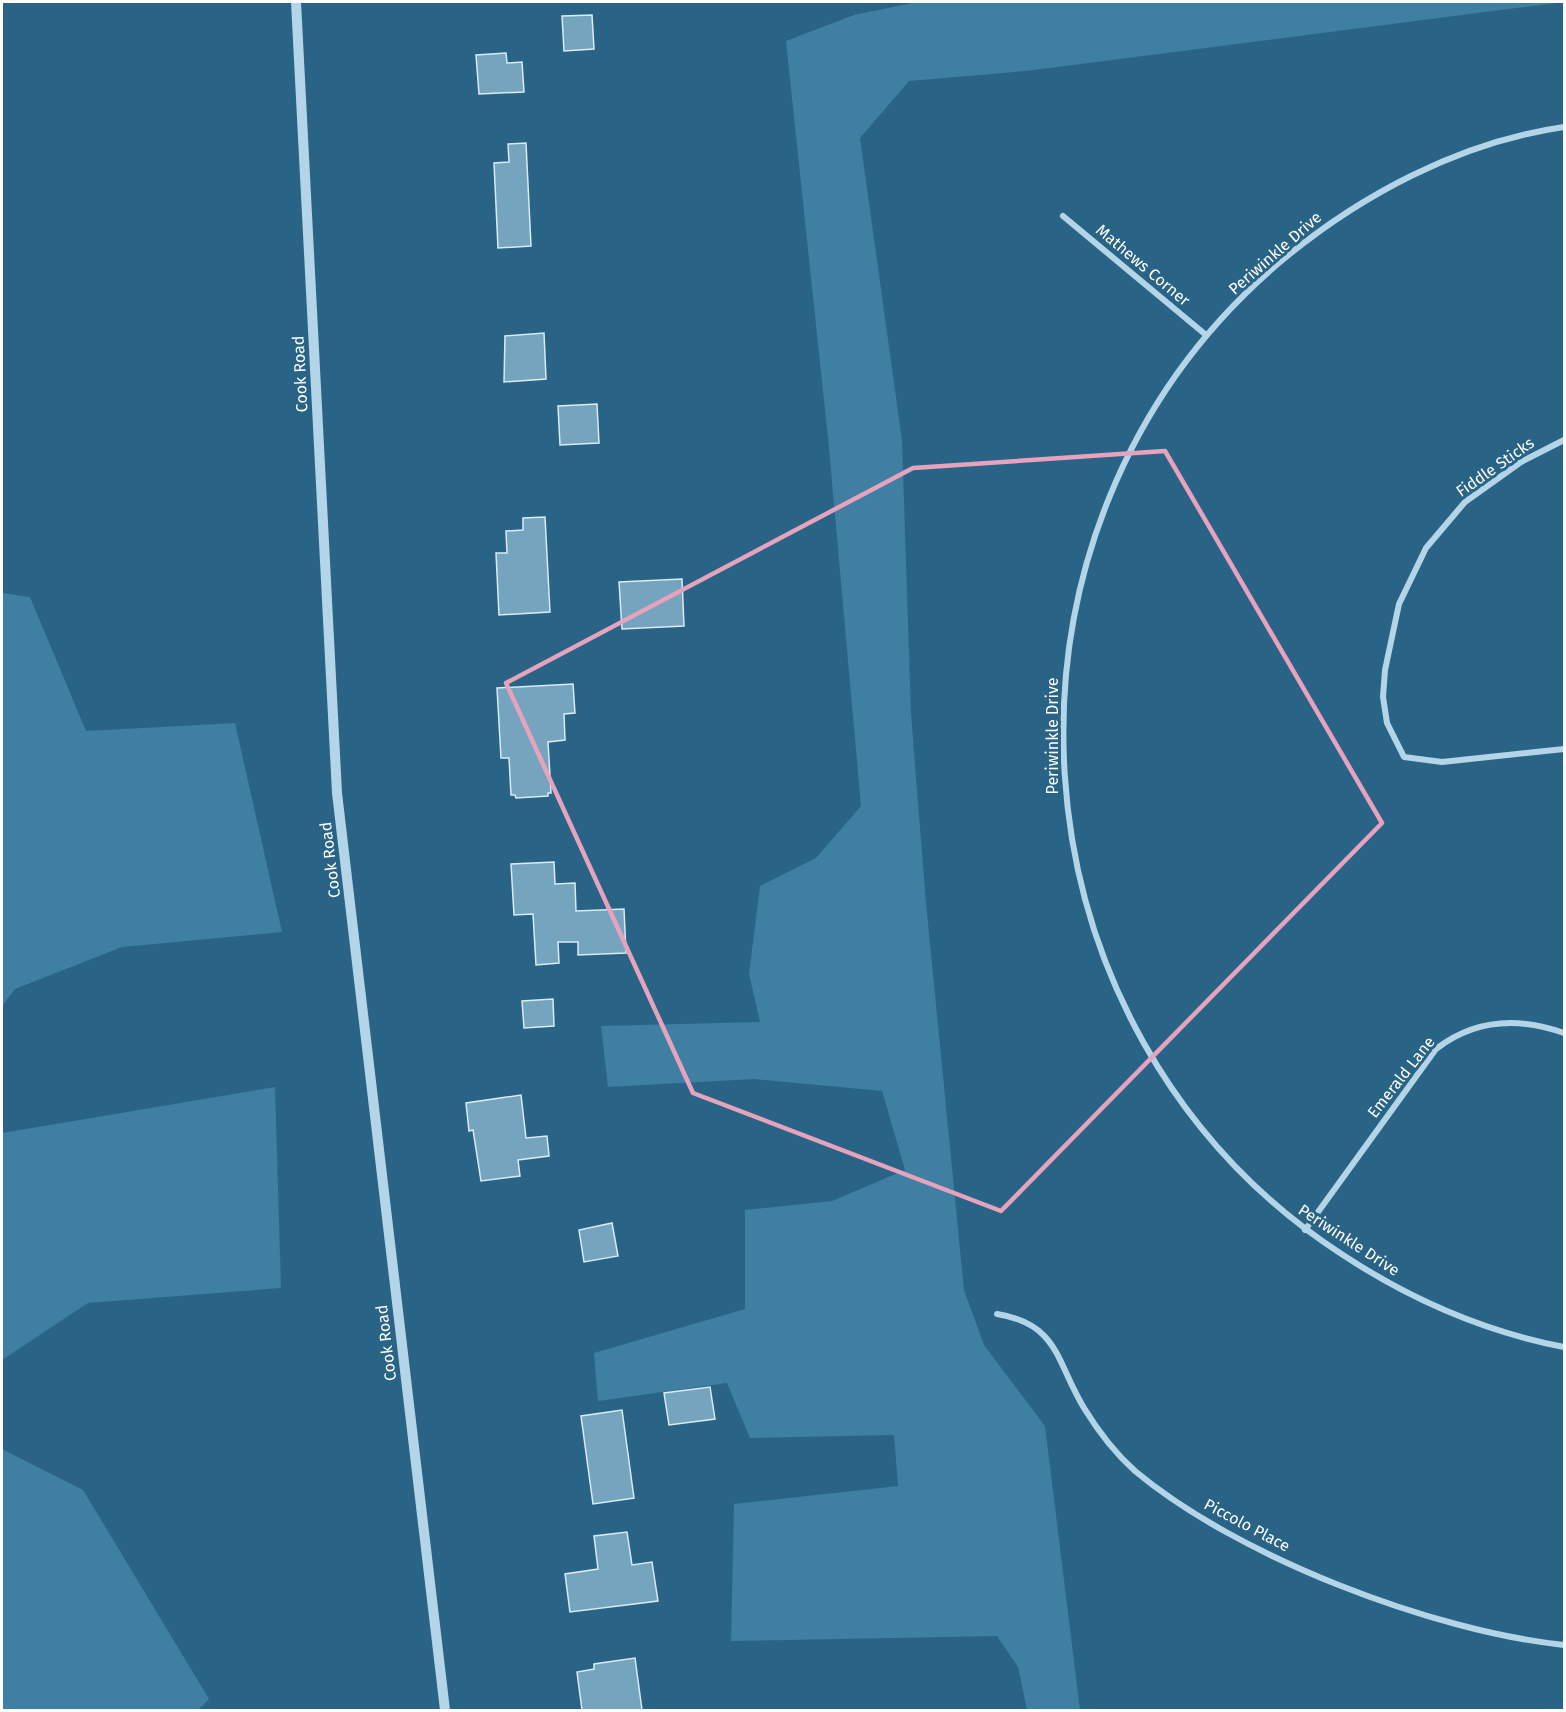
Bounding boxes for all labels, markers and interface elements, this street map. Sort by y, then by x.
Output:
street label: Periwinkle Drive [1225,207,1325,299]
street label: Mathews Corner [1092,220,1194,310]
street label: Cook Road [289,335,311,413]
street label: Fiddle Sticks [1452,433,1538,501]
street label: Periwinkle Drive [1043,678,1062,794]
street label: Cook Road [316,821,344,899]
street label: Emerald Lane [1363,1033,1439,1121]
street label: Periwinkle Drive [1295,1200,1403,1280]
street label: Cook Road [372,1304,400,1382]
street label: Piccolo Place [1201,1494,1293,1556]

